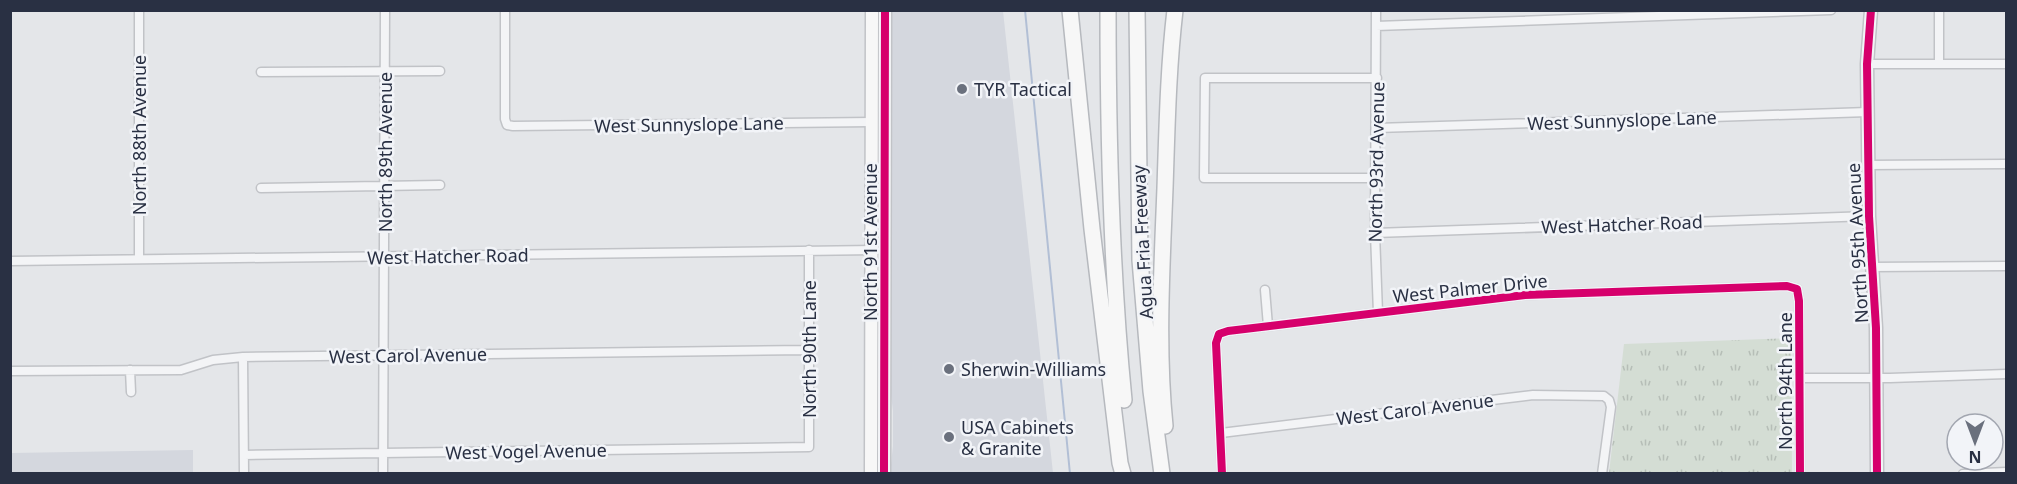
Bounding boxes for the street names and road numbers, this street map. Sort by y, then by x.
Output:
street label: North 88th Avenue [127,55,151,215]
street label: North 89th Avenue [373,72,397,232]
street label: North 93rd Avenue [1363,81,1389,243]
street label: West Sunnyslope Lane [1527,105,1717,135]
street label: West Sunnyslope Lane [594,110,784,138]
street label: North 95th Avenue [1841,162,1873,324]
street label: North 91st Avenue [858,163,882,321]
street label: Agua Fria Freeway [1126,163,1158,320]
street label: West Hatcher Road [1541,209,1703,239]
street label: West Hatcher Road [367,243,529,269]
street label: West Palmer Drive [1391,268,1549,308]
street label: North 90th Lane [797,280,821,418]
street label: North 94th Lane [1773,312,1797,450]
street label: West Carol Avenue [329,342,487,368]
street label: West Carol Avenue [1335,387,1495,431]
street label: West Vogel Avenue [445,438,607,464]

